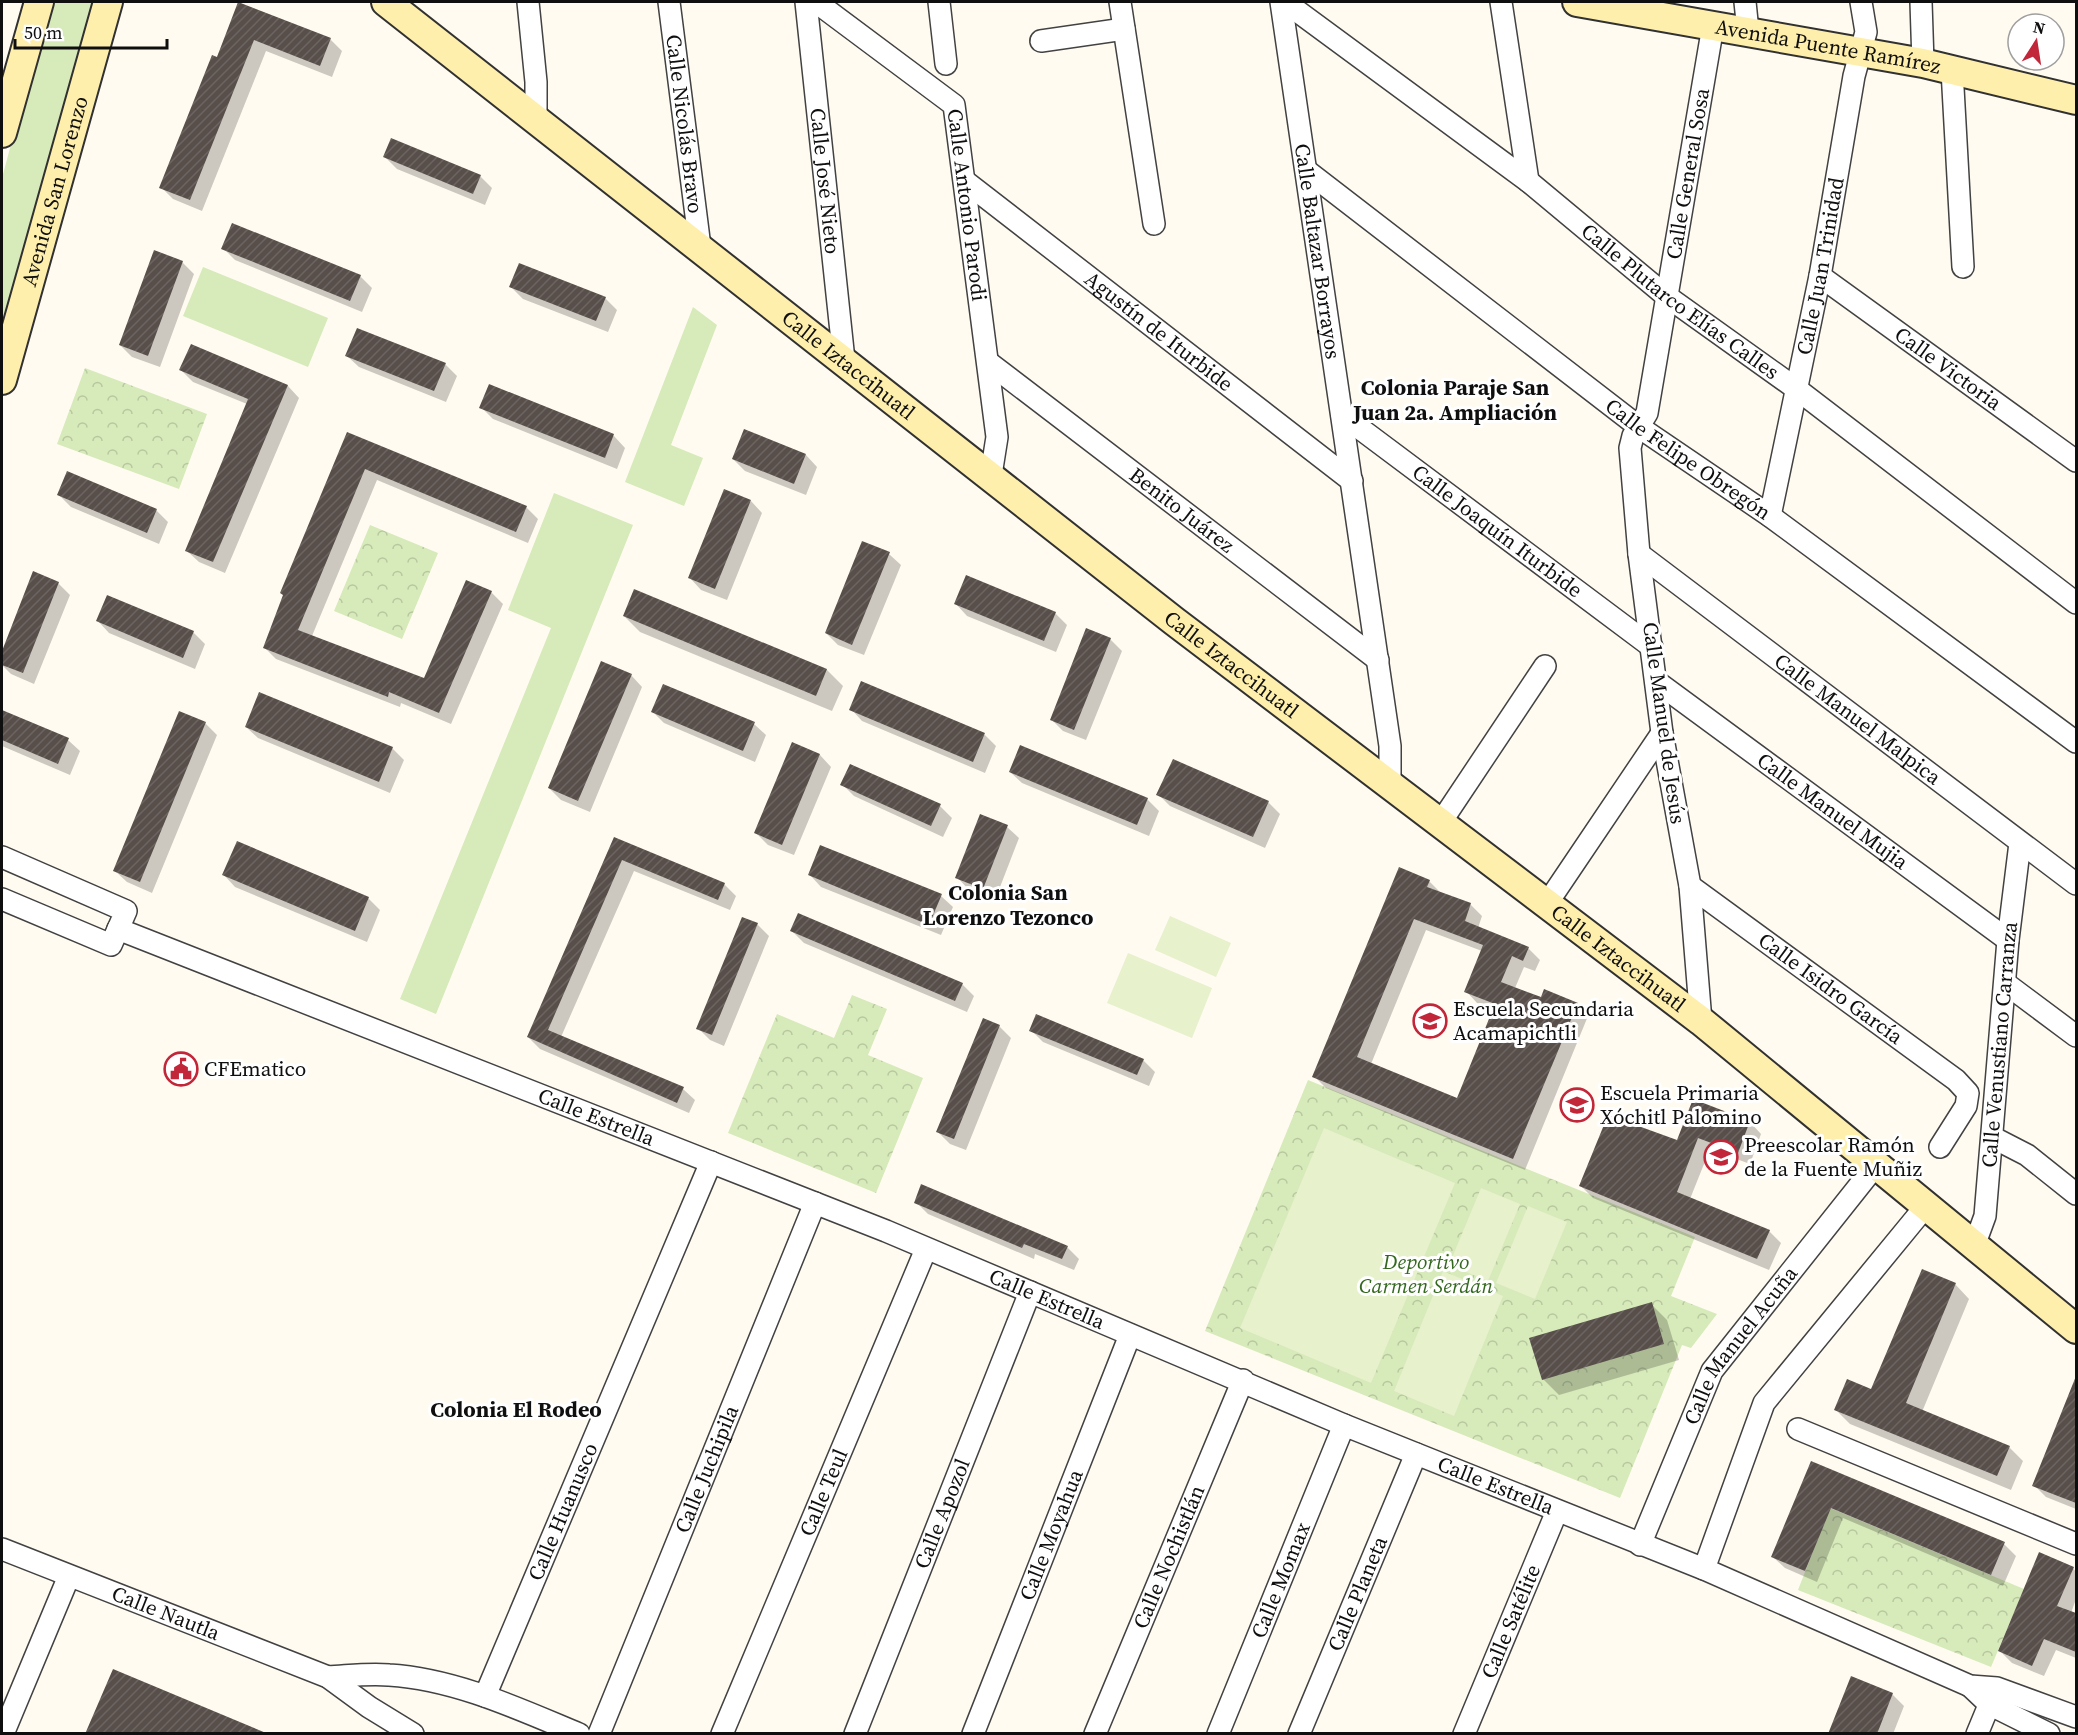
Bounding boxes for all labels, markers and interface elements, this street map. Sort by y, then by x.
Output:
scale bar [15,12,166,50]
street label: Avenida Puente Ramírez [1713,12,1944,81]
north arrow [2006,12,2066,72]
text: N [2031,15,2047,39]
text: 50 m [24,20,62,45]
street label: Calle Nicolás Bravo [659,33,711,215]
street label: Calle General Sosa [1658,85,1716,261]
street label: Avenida San Lorenzo [14,93,95,290]
street label: Calle José Nieto [803,107,848,255]
street label: Calle Antonio Parodi [941,107,994,303]
street label: Calle Baltazar Borrayos [1288,142,1348,361]
street label: Calle Juan Trinidad [1789,175,1851,357]
street label: Calle Plutarco Elías Calles [1575,216,1785,386]
street label: Agustín de Iturbide [1079,264,1240,398]
street label: Calle Iztaccihuatl [776,303,922,426]
street label: Calle Victoria [1889,320,2008,417]
district label: Colonia Paraje San Juan 2a. Ampliación [1351,372,1557,427]
street label: Calle Felipe Obregón [1600,391,1777,527]
street label: Calle Joaquín Iturbide [1406,458,1589,604]
street label: Benito Juárez [1124,460,1241,560]
street label: Calle Iztaccihuatl [1158,603,1305,725]
street label: Calle Manuel de Jesús [1636,620,1693,826]
street label: Calle Manuel Malpica [1769,646,1948,791]
street label: Calle Manuel Mujia [1751,745,1915,876]
district label: Colonia San Lorenzo Tezonco [923,877,1093,932]
street label: Calle Iztaccihuatl [1545,897,1692,1019]
street label: Calle Venustiano Carranza [1974,920,2024,1169]
street label: Calle Isidro García [1753,926,1909,1051]
place label: Escuela Secundaria Acamapichtli [1453,994,1634,1047]
school or university icon: Escuela Secundaria Acamapichtli [1412,1003,1448,1039]
public building icon: CFEmatico [163,1051,199,1087]
place label: CFEmatico [204,1054,306,1083]
place label: Escuela Primaria Xóchitl Palomino [1600,1078,1762,1131]
street label: Calle Estrella [534,1081,659,1153]
school or university icon: Escuela Primaria Xóchitl Palomino [1559,1087,1595,1123]
place label: Preescolar Ramón de la Fuente Muñiz [1744,1130,1922,1183]
school or university icon: Preescolar Ramón de la Fuente Muñiz [1703,1139,1739,1175]
park label: Deportivo Carmen Serdán [1359,1247,1493,1300]
street label: Calle Manuel Acuña [1676,1260,1804,1429]
street label: Calle Estrella [985,1261,1110,1336]
district label: Colonia El Rodeo [430,1394,602,1424]
street label: Calle Juchipila [667,1400,745,1537]
street label: Calle Huanusco [521,1438,604,1585]
street label: Calle Teul [792,1444,854,1540]
street label: Calle Estrella [1433,1449,1559,1522]
street label: Calle Apozol [907,1454,977,1573]
street label: Calle Moyahua [1012,1465,1090,1604]
street label: Calle Nochistlán [1126,1480,1212,1633]
street label: Calle Momax [1244,1518,1317,1642]
street label: Calle Planeta [1320,1531,1394,1655]
street label: Calle Satélite [1474,1560,1547,1683]
street label: Calle Nautla [108,1579,225,1647]

